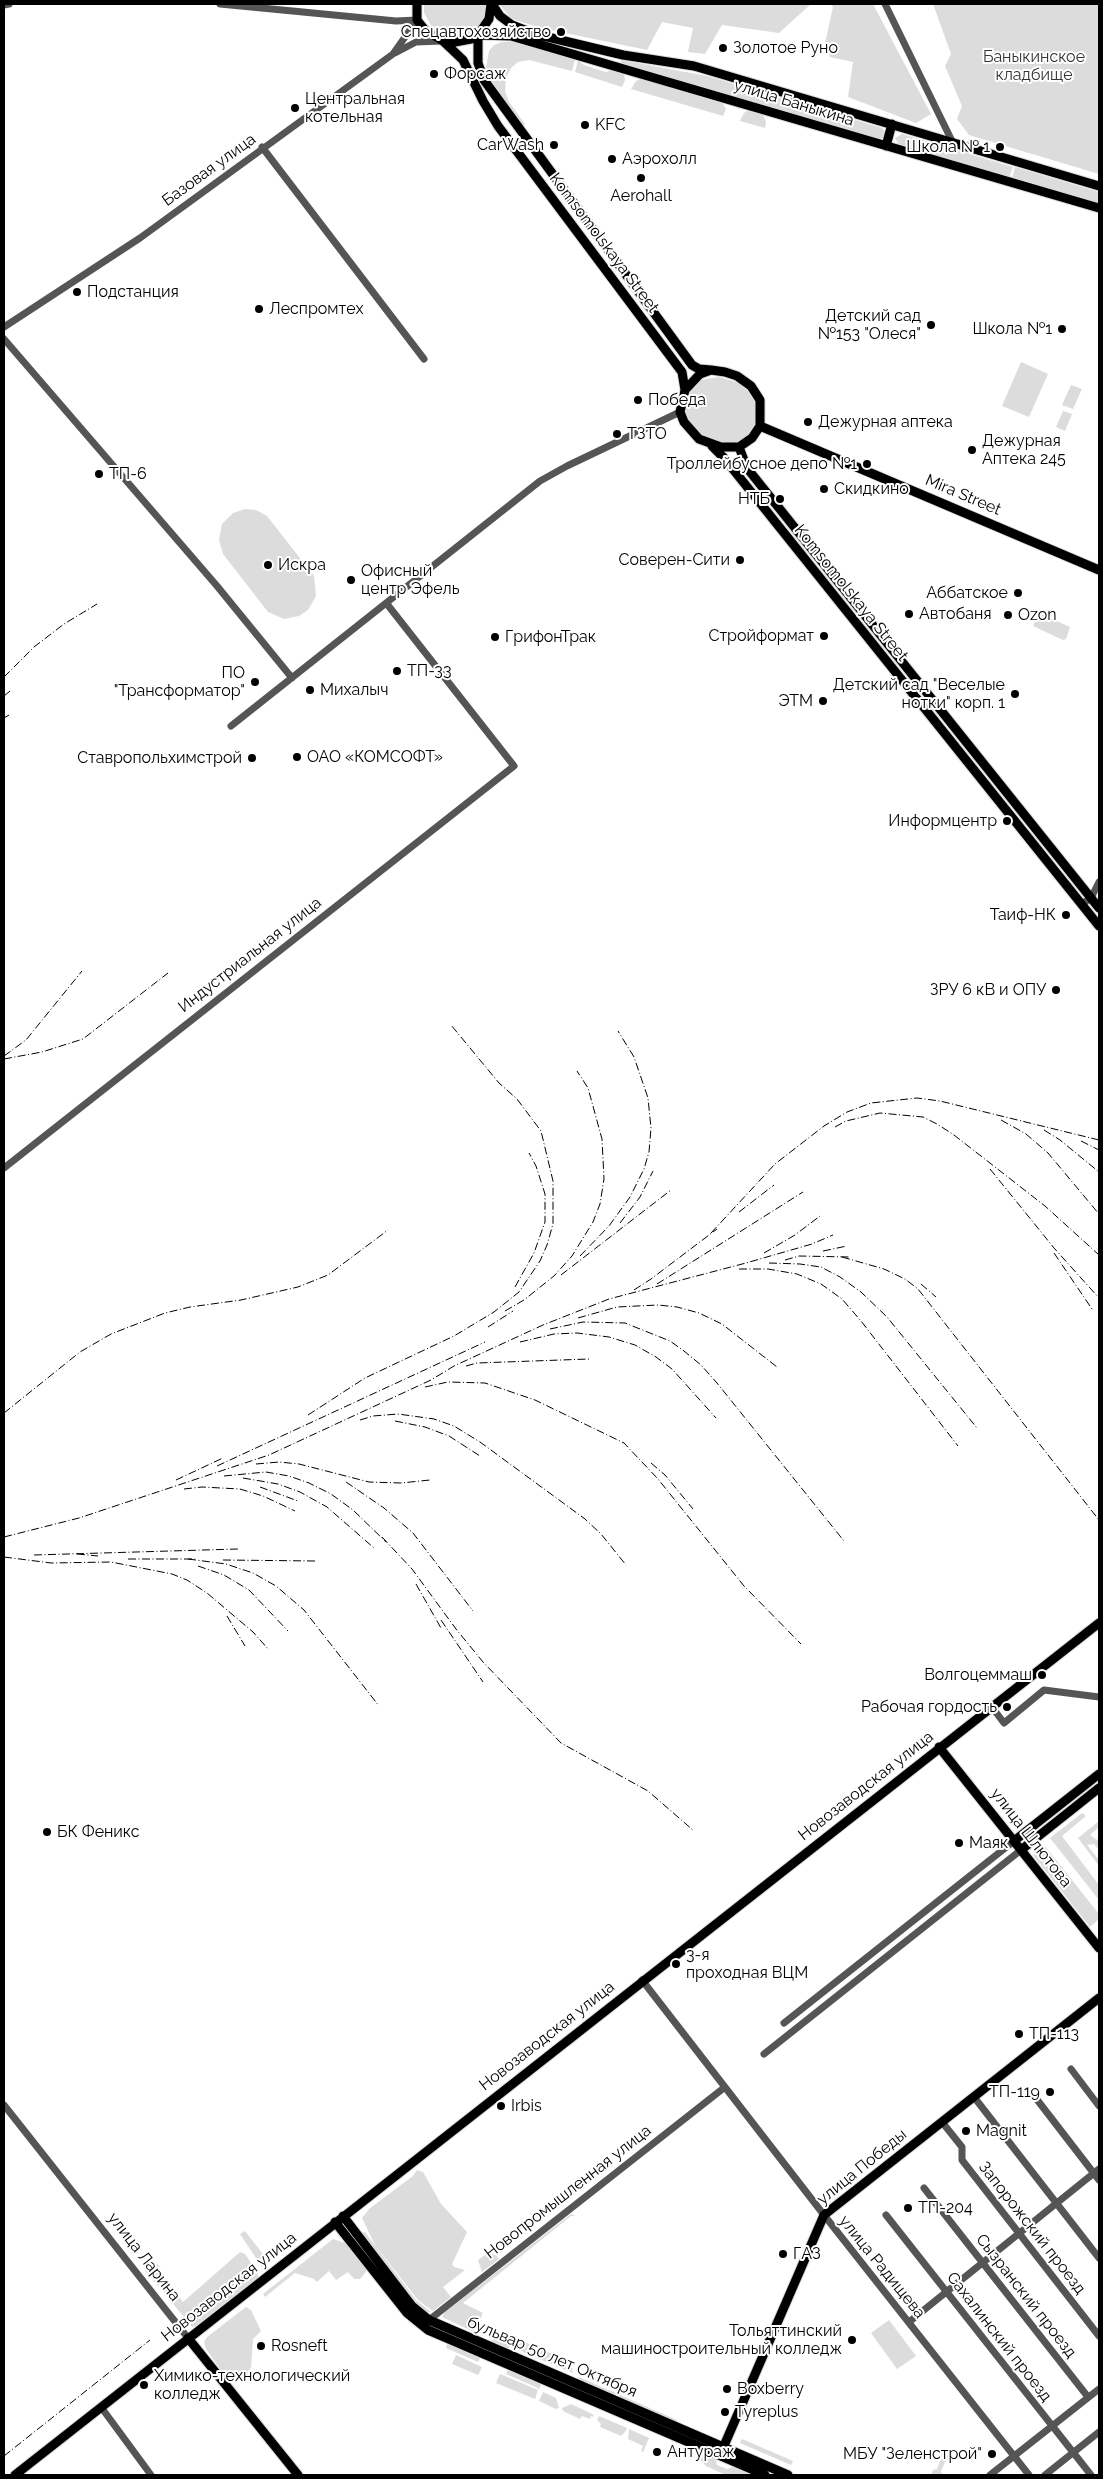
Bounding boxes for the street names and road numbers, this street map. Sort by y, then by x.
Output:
street label: улица Баныкина [732,76,856,130]
street label: Базовая улица [158,130,260,210]
street label: Komsomolskaya Street [545,169,663,317]
street label: Mira Street [922,470,1004,520]
street label: Komsomolskaya Street [790,521,912,665]
street label: Индустриальная улица [175,893,325,1017]
street label: Новозаводская улица [795,1727,937,1845]
street label: улица Шлютова [986,1785,1076,1891]
street label: Новозаводская улица [476,1977,618,2095]
street label: Новопромышленная улица [481,2121,655,2263]
street label: улица Победы [813,2125,911,2209]
street label: Запорожский проезд [974,2158,1090,2298]
street label: улица Ларина [103,2209,185,2305]
street label: улица Радищева [835,2212,929,2322]
street label: Новозаводская улица [158,2228,300,2346]
street label: Сызранский проезд [972,2230,1080,2362]
street label: Сахалинский проезд [942,2268,1056,2406]
street label: бульвар 50 лет Октября [464,2312,640,2402]

